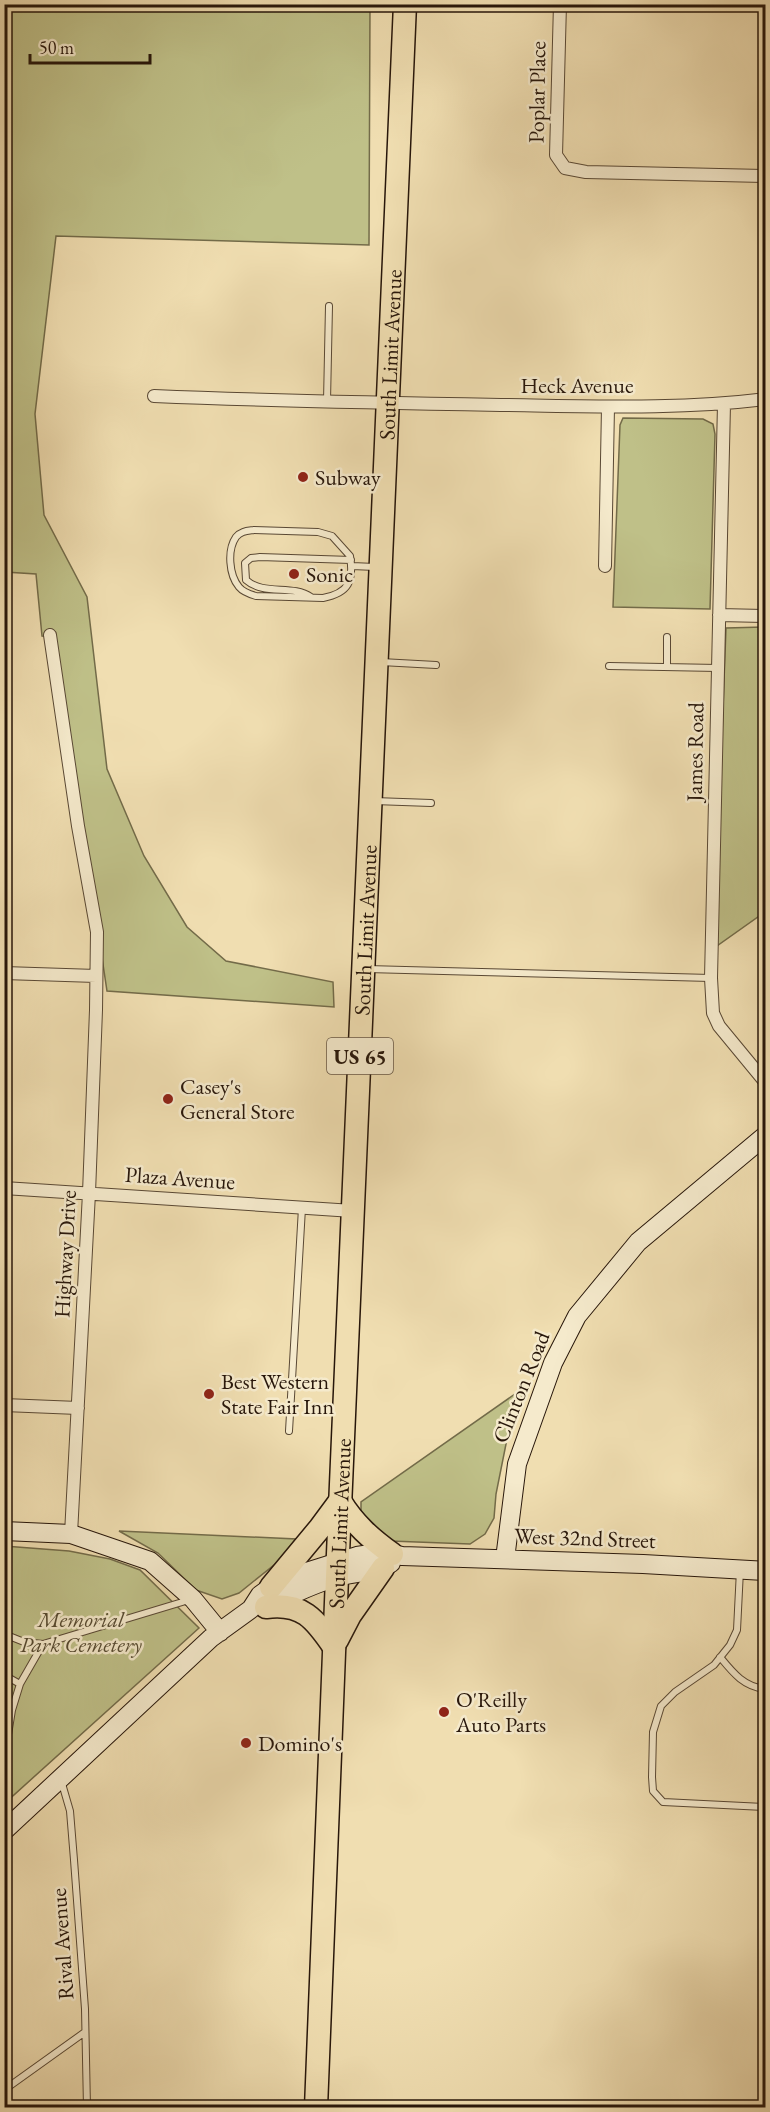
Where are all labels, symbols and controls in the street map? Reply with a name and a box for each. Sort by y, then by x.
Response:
scale bar [30,27,150,65]
text: 50 m [39,36,74,59]
street label: Poplar Place [522,40,552,143]
street label: South Limit Avenue [372,268,408,440]
street label: Heck Avenue [521,371,634,400]
place label: Subway [315,463,381,492]
marker: Subway [296,470,310,484]
place label: Sonic [306,560,353,589]
marker: Sonic [287,567,301,581]
street label: James Road [680,701,710,804]
street label: South Limit Avenue [347,844,383,1016]
road number: US 65 [327,1038,393,1074]
place label: Casey's General Store [180,1072,295,1126]
marker: Casey's General Store [161,1092,175,1106]
street label: Plaza Avenue [124,1160,236,1196]
street label: Highway Drive [47,1189,83,1319]
street label: Clinton Road [485,1326,557,1447]
place label: Best Western State Fair Inn [221,1367,334,1421]
marker: Best Western State Fair Inn [202,1387,216,1401]
street label: South Limit Avenue [321,1437,358,1609]
street label: West 32nd Street [514,1521,656,1555]
park label: Memorial Park Cemetery [20,1605,142,1659]
place label: O'Reilly Auto Parts [455,1685,546,1739]
marker: O'Reilly Auto Parts [437,1705,451,1719]
place label: Domino's [258,1729,342,1758]
marker: Domino's [239,1736,253,1750]
street label: Rival Avenue [44,1887,80,2001]

